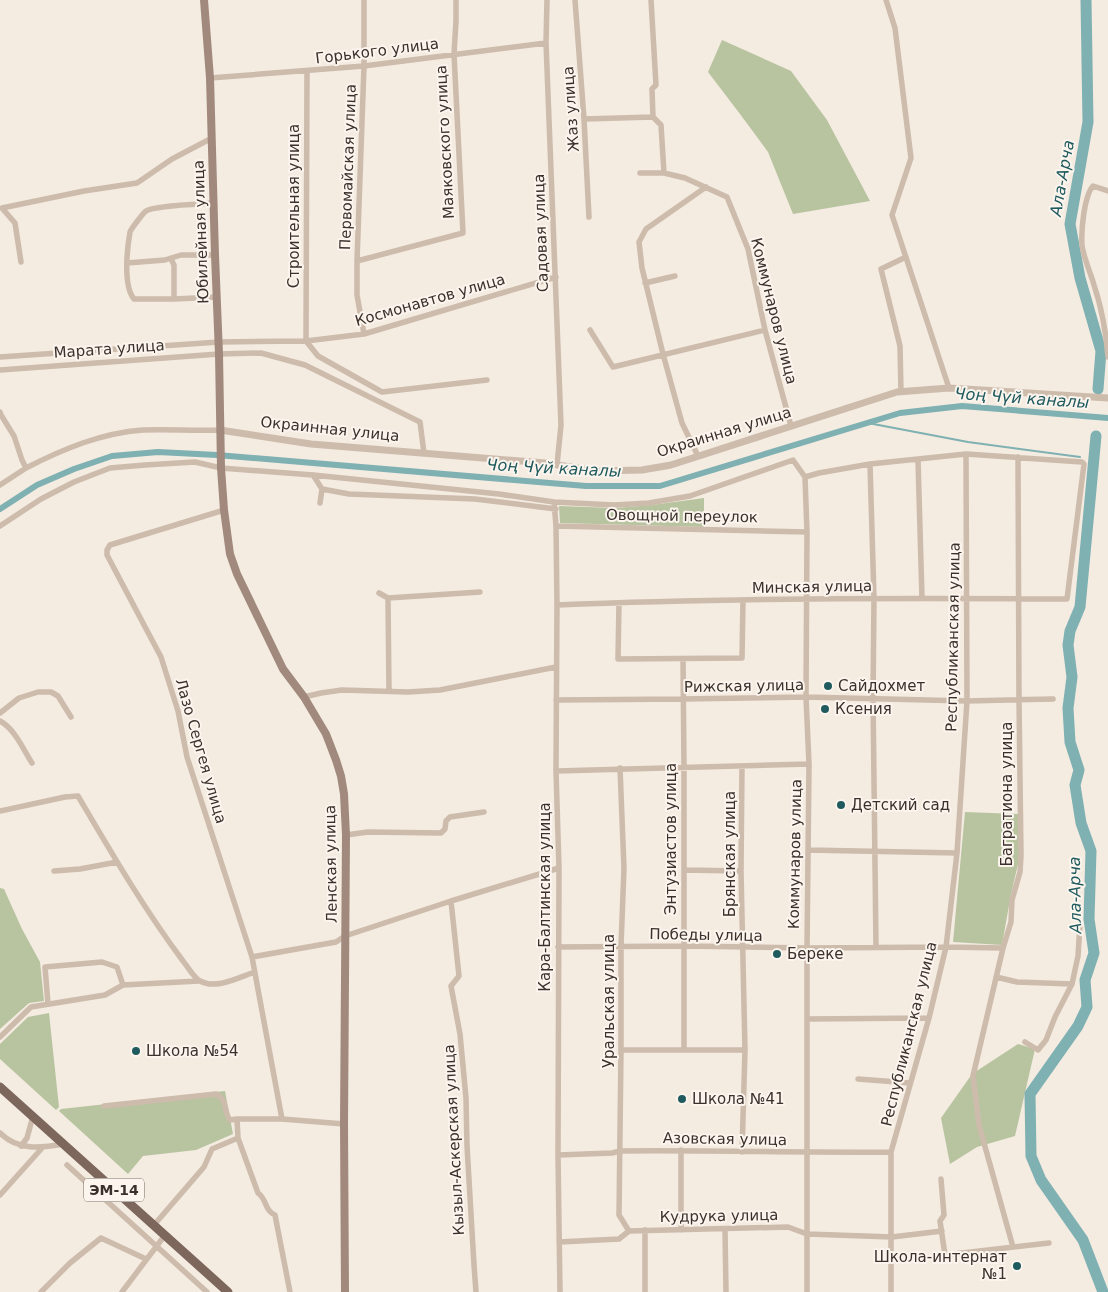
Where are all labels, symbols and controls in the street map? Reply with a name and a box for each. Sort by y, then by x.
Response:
street label: Горького улица [314,34,440,68]
street label: Маяковского улица [432,65,458,219]
street label: Жаз улица [559,66,583,152]
street label: Первомайская улица [336,84,360,250]
street label: Строительная улица [285,124,303,288]
water label: Ала-Арча [1046,138,1078,219]
street label: Юбилейная улица [189,160,213,304]
street label: Садовая улица [530,173,552,293]
street label: Коммунаров улица [747,236,801,386]
street label: Космонавтов улица [353,270,507,330]
street label: Марата улица [53,336,165,362]
water label: Чоң Чүй каналы [954,384,1090,412]
street label: Окраинная улица [655,403,793,461]
street label: Окраинная улица [260,413,400,445]
water label: Чоң Чүй каналы [486,455,622,481]
street label: Овощной переулок [606,506,758,526]
street label: Республиканская улица [942,542,964,732]
street label: Минская улица [752,577,872,597]
street label: Лазо Сергея улица [172,676,230,826]
street label: Рижская улица [684,676,804,696]
place label: Сайдохмет [838,677,925,695]
marker: Сайдохмет [822,680,834,692]
place label: Ксения [835,700,892,718]
marker: Ксения [819,703,831,715]
street label: Багратиона улица [998,721,1016,867]
street label: Энтузиастов улица [662,763,680,915]
street label: Коммунаров улица [785,779,805,929]
street label: Брянская улица [721,791,739,917]
place label: Детский сад [851,796,950,814]
marker: Детский сад [835,799,847,811]
street label: Кара-Балтинская улица [536,802,554,992]
street label: Ленская улица [321,805,341,923]
water label: Ала-Арча [1065,856,1085,935]
street label: Победы улица [649,925,763,945]
street label: Уральская улица [600,934,618,1068]
street label: Республиканская улица [877,940,941,1128]
place label: Береке [787,945,844,963]
marker: Береке [771,948,783,960]
place label: Школа №54 [146,1042,239,1060]
street label: Кызыл-Аскерская улица [440,1044,468,1236]
marker: Школа №54 [130,1045,142,1057]
place label: Школа №41 [692,1090,785,1108]
marker: Школа №41 [676,1093,688,1105]
street label: Азовская улица [663,1129,787,1149]
road number: ЭМ-14 [84,1178,144,1202]
street label: Кудрука улица [659,1206,779,1226]
place label: Школа-интернат №1 [874,1248,1007,1283]
marker: Школа-интернат №1 [1011,1260,1023,1272]

